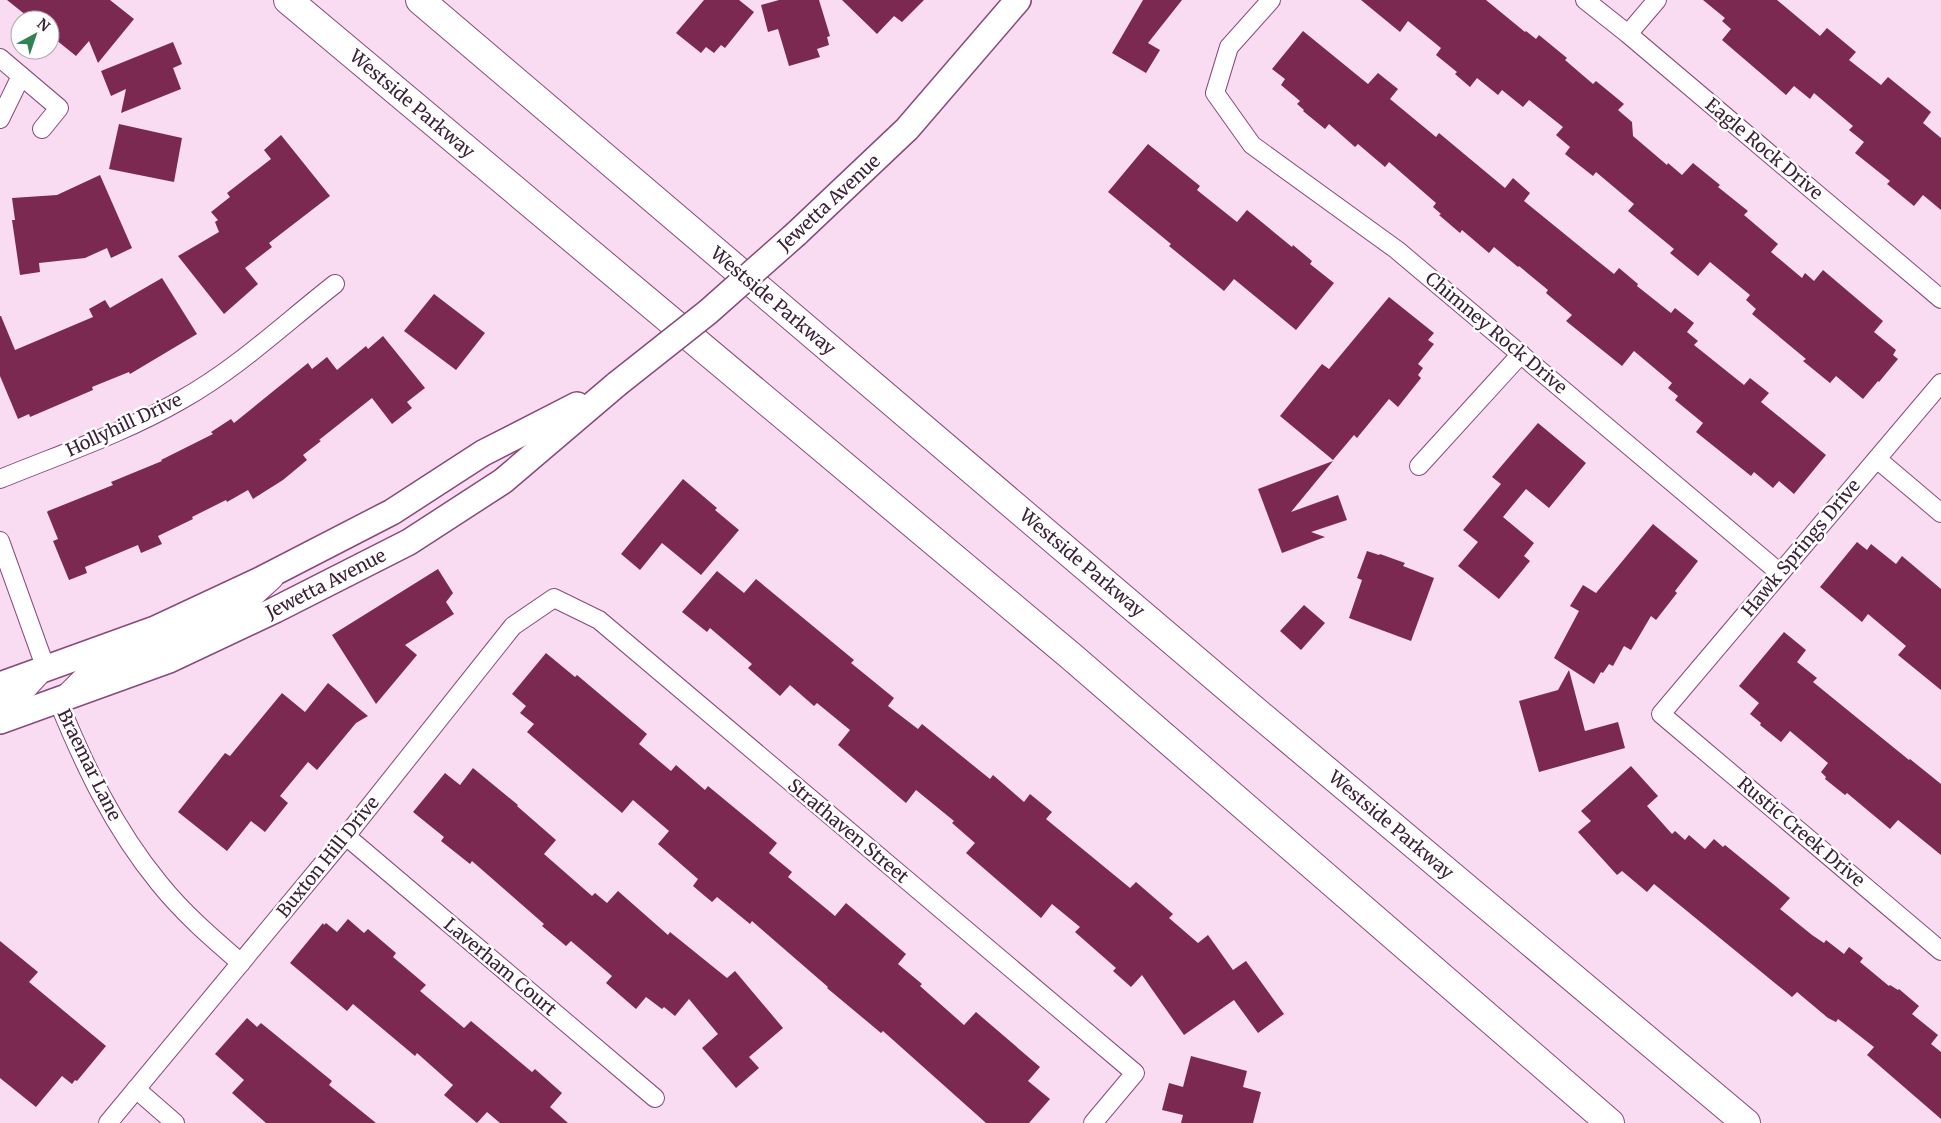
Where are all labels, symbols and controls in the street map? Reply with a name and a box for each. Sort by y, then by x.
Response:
north arrow [10,10,60,60]
text: N [33,15,53,35]
street label: Westside Parkway [344,44,480,163]
street label: Eagle Rock Drive [1701,93,1828,204]
street label: Jewetta Avenue [772,149,885,257]
street label: Westside Parkway [705,241,841,360]
street label: Chimney Rock Drive [1421,267,1572,399]
street label: Hollyhill Drive [62,388,185,461]
street label: Hawk Springs Drive [1736,474,1865,621]
street label: Westside Parkway [1014,503,1150,622]
street label: Jewetta Avenue [261,543,390,624]
street label: Braemar Lane [52,705,126,824]
street label: Westside Parkway [1323,765,1459,884]
street label: Rustic Creek Drive [1733,772,1870,892]
street label: Strathaven Street [783,773,913,888]
street label: Buxton Hill Drive [272,791,384,922]
street label: Laverham Court [439,913,561,1020]

